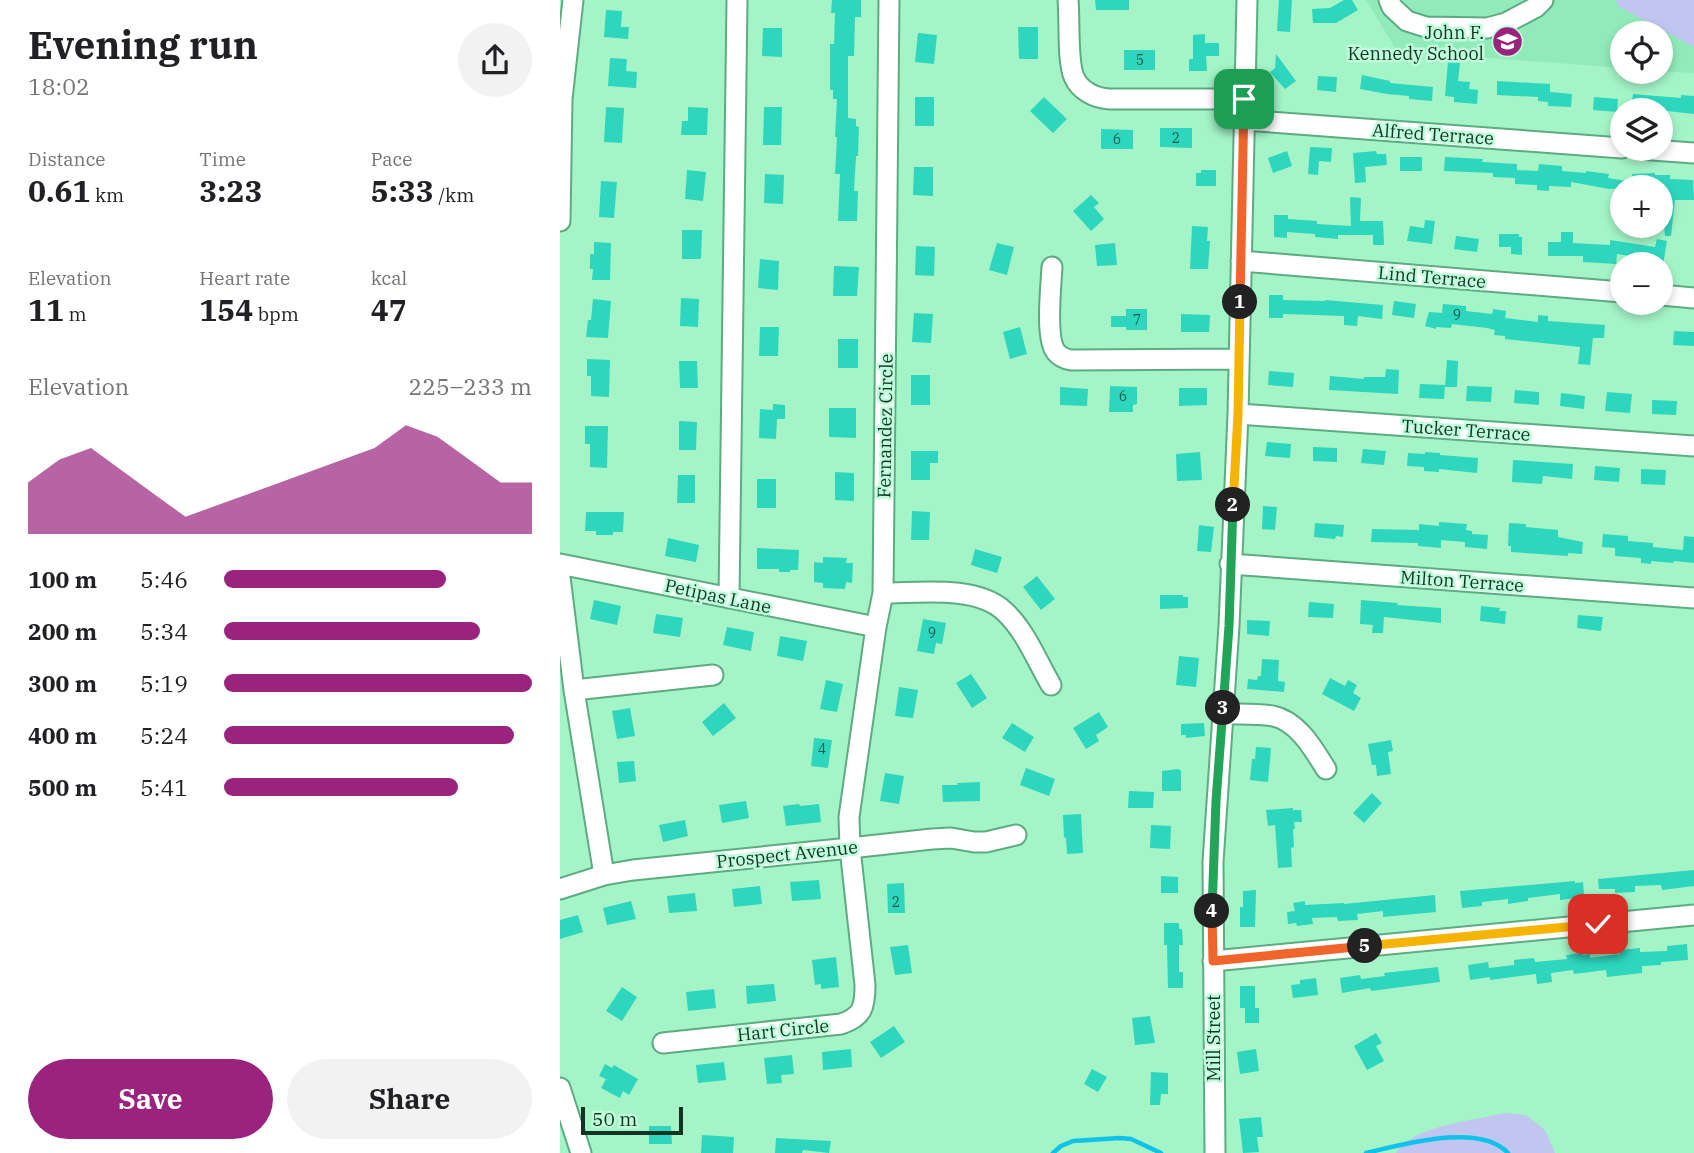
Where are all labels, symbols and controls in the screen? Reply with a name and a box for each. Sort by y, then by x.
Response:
text: Evening run [28,20,258,69]
place label: John F. Kennedy School [1348,21,1484,65]
map controls [1610,21,1673,315]
button: locate [1610,21,1673,84]
button: share [458,23,532,97]
school or university icon: John F. Kennedy School [1490,25,1524,59]
house number: 5 [1136,51,1144,69]
pin [1214,69,1274,129]
text: 18:02 [28,71,90,101]
icon: arrive [1225,80,1263,118]
button: layers [1610,98,1673,161]
street label: Alfred Terrace [1371,118,1495,150]
house number: 2 [1172,129,1180,147]
house number: 6 [1113,130,1121,148]
text: Distance [28,147,106,171]
text: Time [199,147,246,171]
text: Pace [371,147,412,171]
text: 0.61 [28,171,90,210]
text: 3:23 [199,171,262,210]
text: 5:33 [371,171,434,210]
button: + [1610,175,1673,238]
text: km [90,183,124,207]
text: /km [434,183,474,207]
button: − [1610,252,1673,315]
street label: Lind Terrace [1377,261,1487,293]
text: Elevation [28,266,112,290]
text: Heart rate [199,266,290,290]
text: kcal [371,266,407,290]
pin: 1 [1222,284,1258,320]
text: 1 [1234,289,1245,313]
text: 11 [28,290,64,329]
text: 154 [199,290,253,329]
text: 47 [371,290,407,329]
text: m [64,302,87,326]
text: bpm [253,302,299,326]
house number: 9 [1453,306,1461,324]
house number: 7 [1133,311,1141,329]
street label: Fernandez Circle [872,354,898,498]
text: Elevation [28,371,129,401]
text: 225–233 m [408,371,532,401]
house number: 6 [1119,387,1127,405]
street label: Tucker Terrace [1401,414,1531,446]
pin: 2 [1216,488,1250,522]
text: 2 [1227,492,1238,516]
text: 100 m [28,564,97,594]
text: 5:46 [140,564,188,594]
street label: Milton Terrace [1399,565,1525,597]
street label: Petipas Lane [663,573,773,619]
text: 200 m [28,616,97,646]
text: 5:34 [140,616,188,646]
house number: 9 [928,624,936,642]
text: 300 m [28,668,97,698]
text: 5:19 [140,668,188,698]
pin: 3 [1206,690,1240,726]
text: 3 [1217,695,1228,719]
text: 400 m [28,720,97,750]
text: 5:24 [140,720,188,750]
house number: 4 [818,740,826,758]
text: 500 m [28,772,97,802]
text: 5:41 [140,772,188,802]
street label: Prospect Avenue [715,835,859,873]
house number: 2 [892,893,900,911]
pin: 4 [1194,894,1230,928]
pin [1568,894,1628,954]
text: 4 [1206,898,1217,922]
icon: check [1579,905,1617,943]
pin: 5 [1348,928,1382,964]
text: 5 [1359,933,1370,957]
street label: Mill Street [1202,995,1225,1081]
street label: Hart Circle [736,1014,830,1046]
button: Save [28,1059,273,1139]
button: Share [287,1059,532,1139]
scale bar [581,1104,682,1136]
text: 50 m [592,1107,637,1131]

